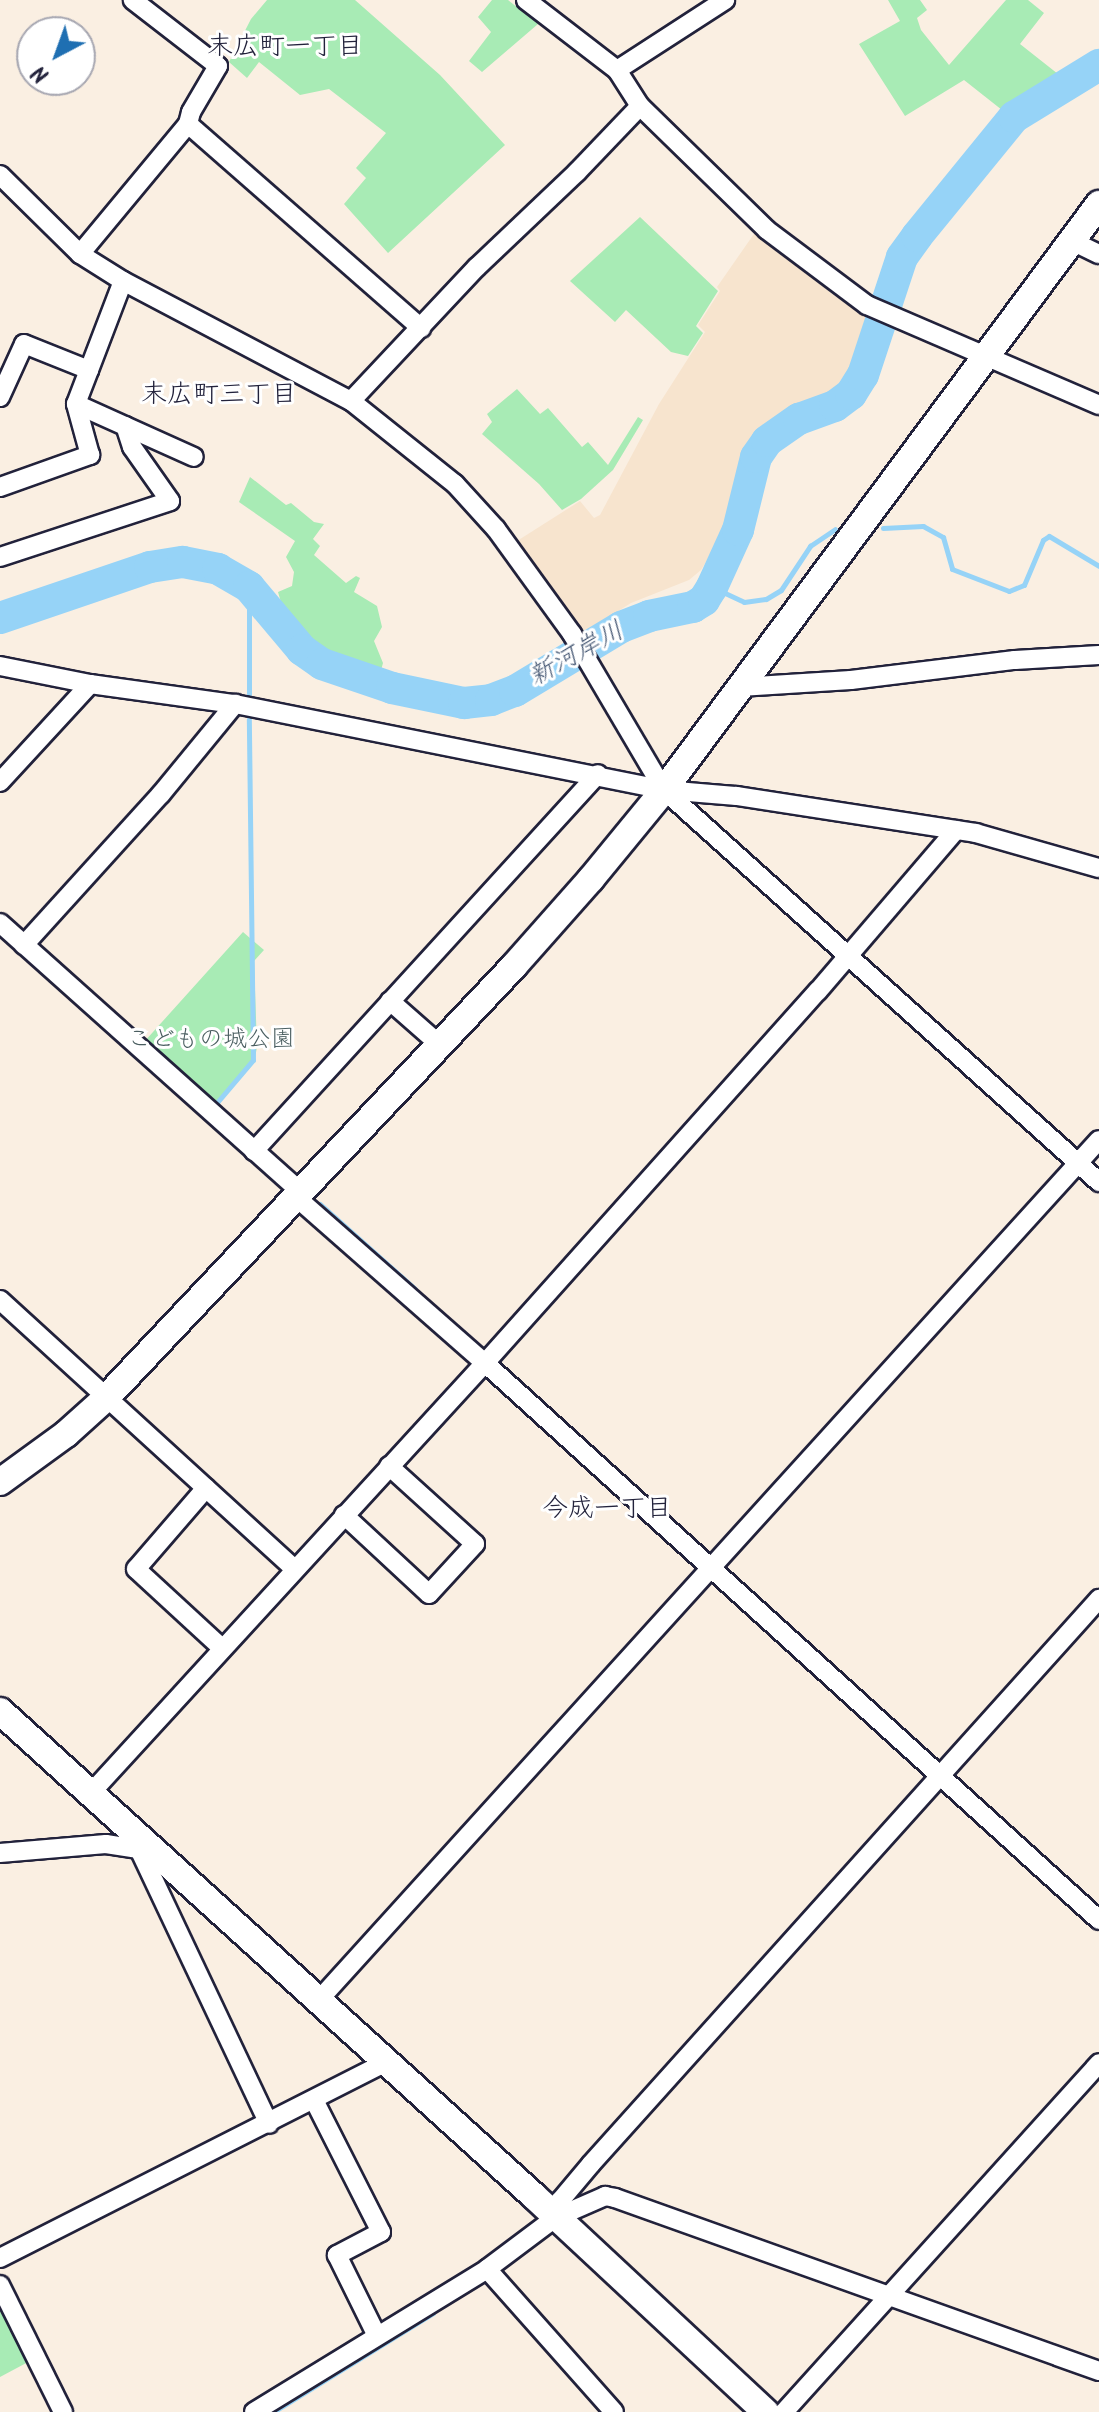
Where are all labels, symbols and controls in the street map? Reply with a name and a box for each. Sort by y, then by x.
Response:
north arrow [16,16,96,96]
district label: 末広町一丁目 [207,32,363,64]
text: N [25,55,58,91]
district label: 末広町三丁目 [141,380,297,412]
water label: 新河岸川 [524,616,630,694]
park label: こどもの城公園 [127,1026,295,1054]
district label: 今成一丁目 [542,1494,672,1526]

